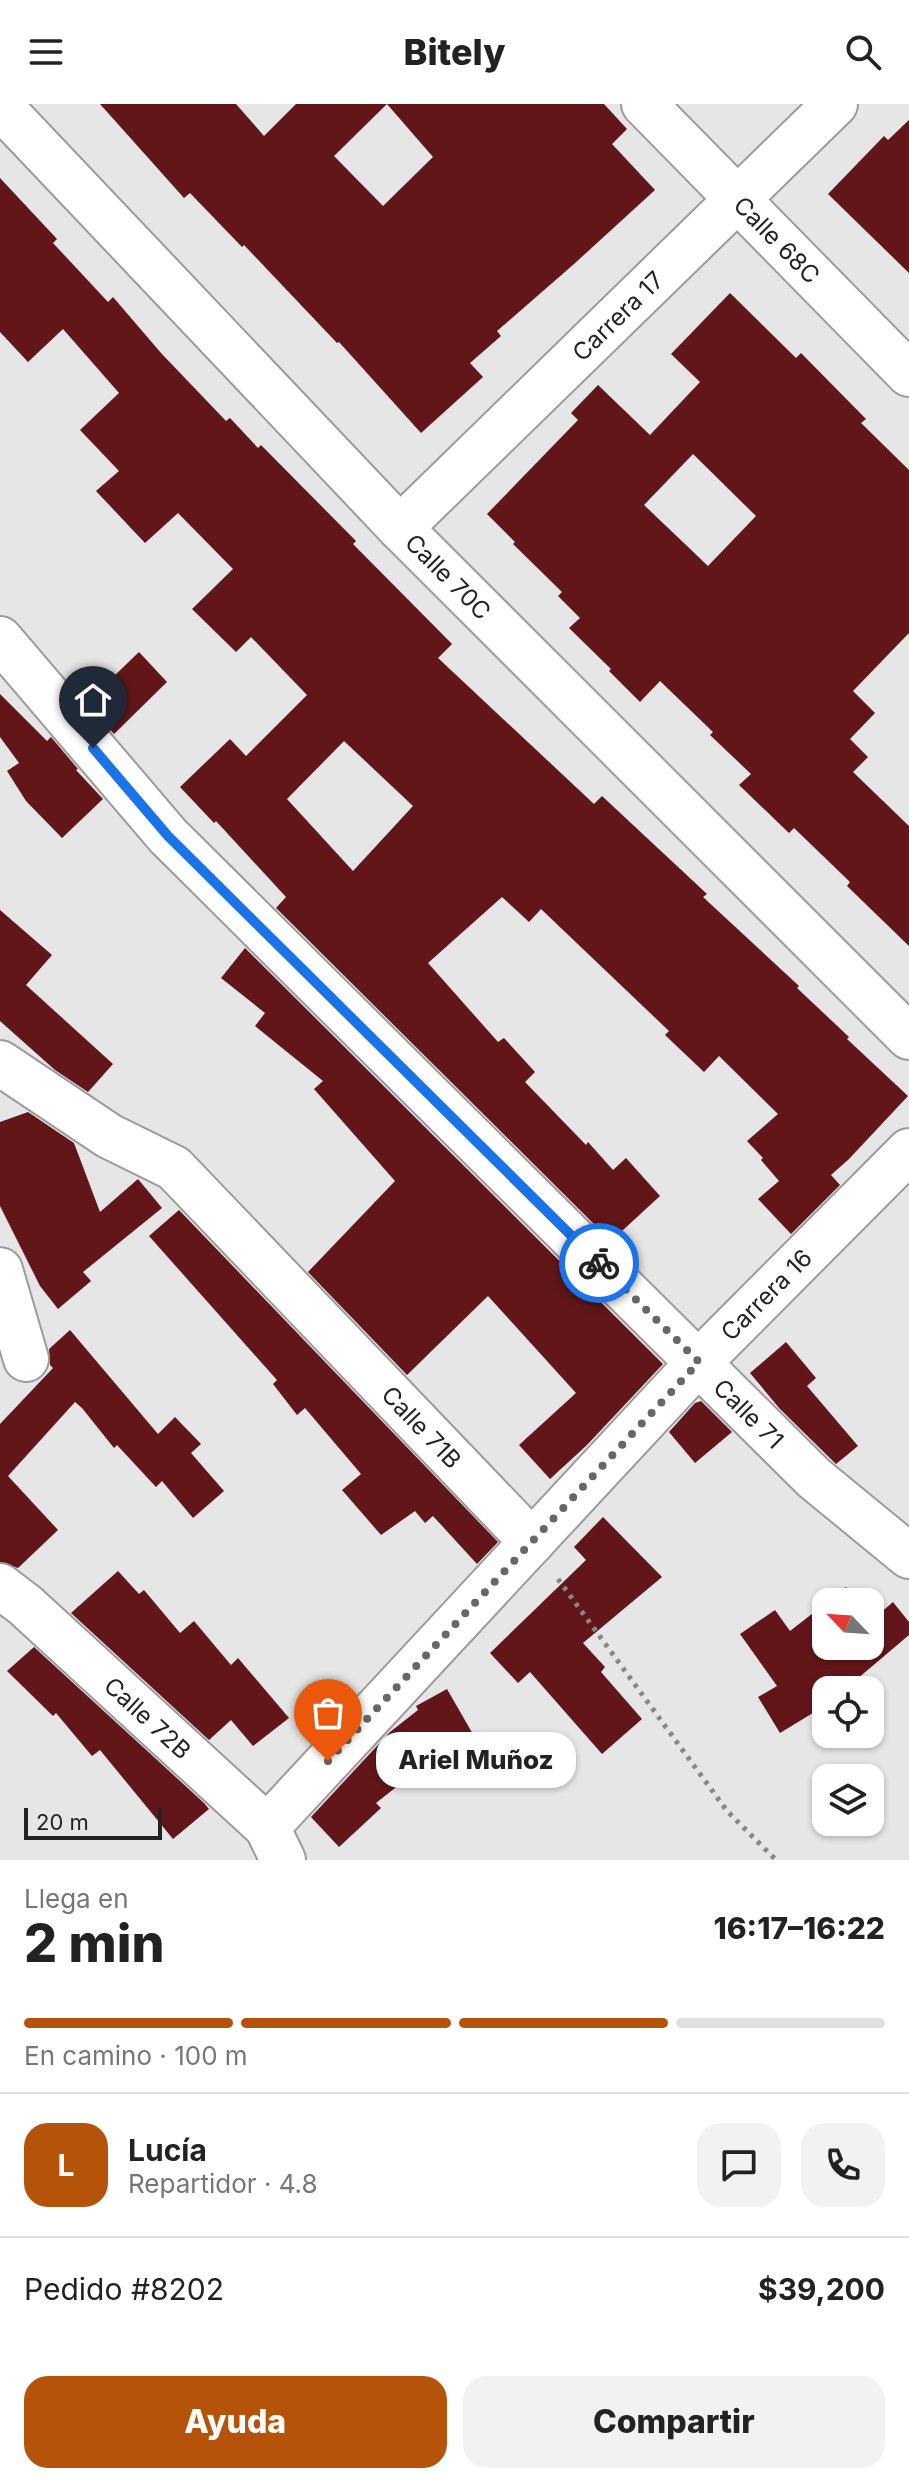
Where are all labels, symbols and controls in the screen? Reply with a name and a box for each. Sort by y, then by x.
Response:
icon: menu [24,30,68,74]
text: Bitely [403,30,506,74]
icon: search [841,30,885,74]
street label: Calle 68C [728,190,826,289]
street label: Carrera 17 [566,265,669,367]
street label: Calle 70C [400,528,497,625]
pin [59,666,127,748]
icon: home [71,678,115,722]
courier [559,1223,639,1303]
icon: bike [577,1241,621,1285]
street label: Carrera 16 [715,1243,818,1346]
street label: Calle 71 [708,1373,790,1454]
street label: Calle 71B [376,1380,468,1474]
north arrow [812,1588,884,1660]
map controls [812,1588,884,1836]
street label: Calle 72B [98,1671,197,1765]
button: locate [812,1676,884,1748]
pin [294,1679,362,1761]
icon: bag [306,1691,350,1735]
callout: Ariel Muñoz [376,1733,576,1789]
text: Ariel Muñoz [398,1744,554,1775]
button: layers [812,1764,884,1836]
scale bar [24,1804,162,1840]
text: 20 m [36,1809,89,1835]
text: Llega en [24,1883,129,1914]
text: 16:17–16:22 [714,1910,885,1946]
text: 2 min [24,1912,165,1975]
text: En camino · 100 m [24,2040,248,2071]
button: chat [697,2123,781,2207]
button: phone [801,2123,885,2207]
text: Lucía [128,2132,207,2168]
text: L [58,2147,74,2183]
text: Repartidor · 4.8 [128,2168,318,2199]
text: Pedido #8202 [24,2271,224,2307]
text: $39,200 [758,2271,885,2307]
button: Ayuda [24,2376,447,2468]
button: Compartir [463,2376,885,2468]

